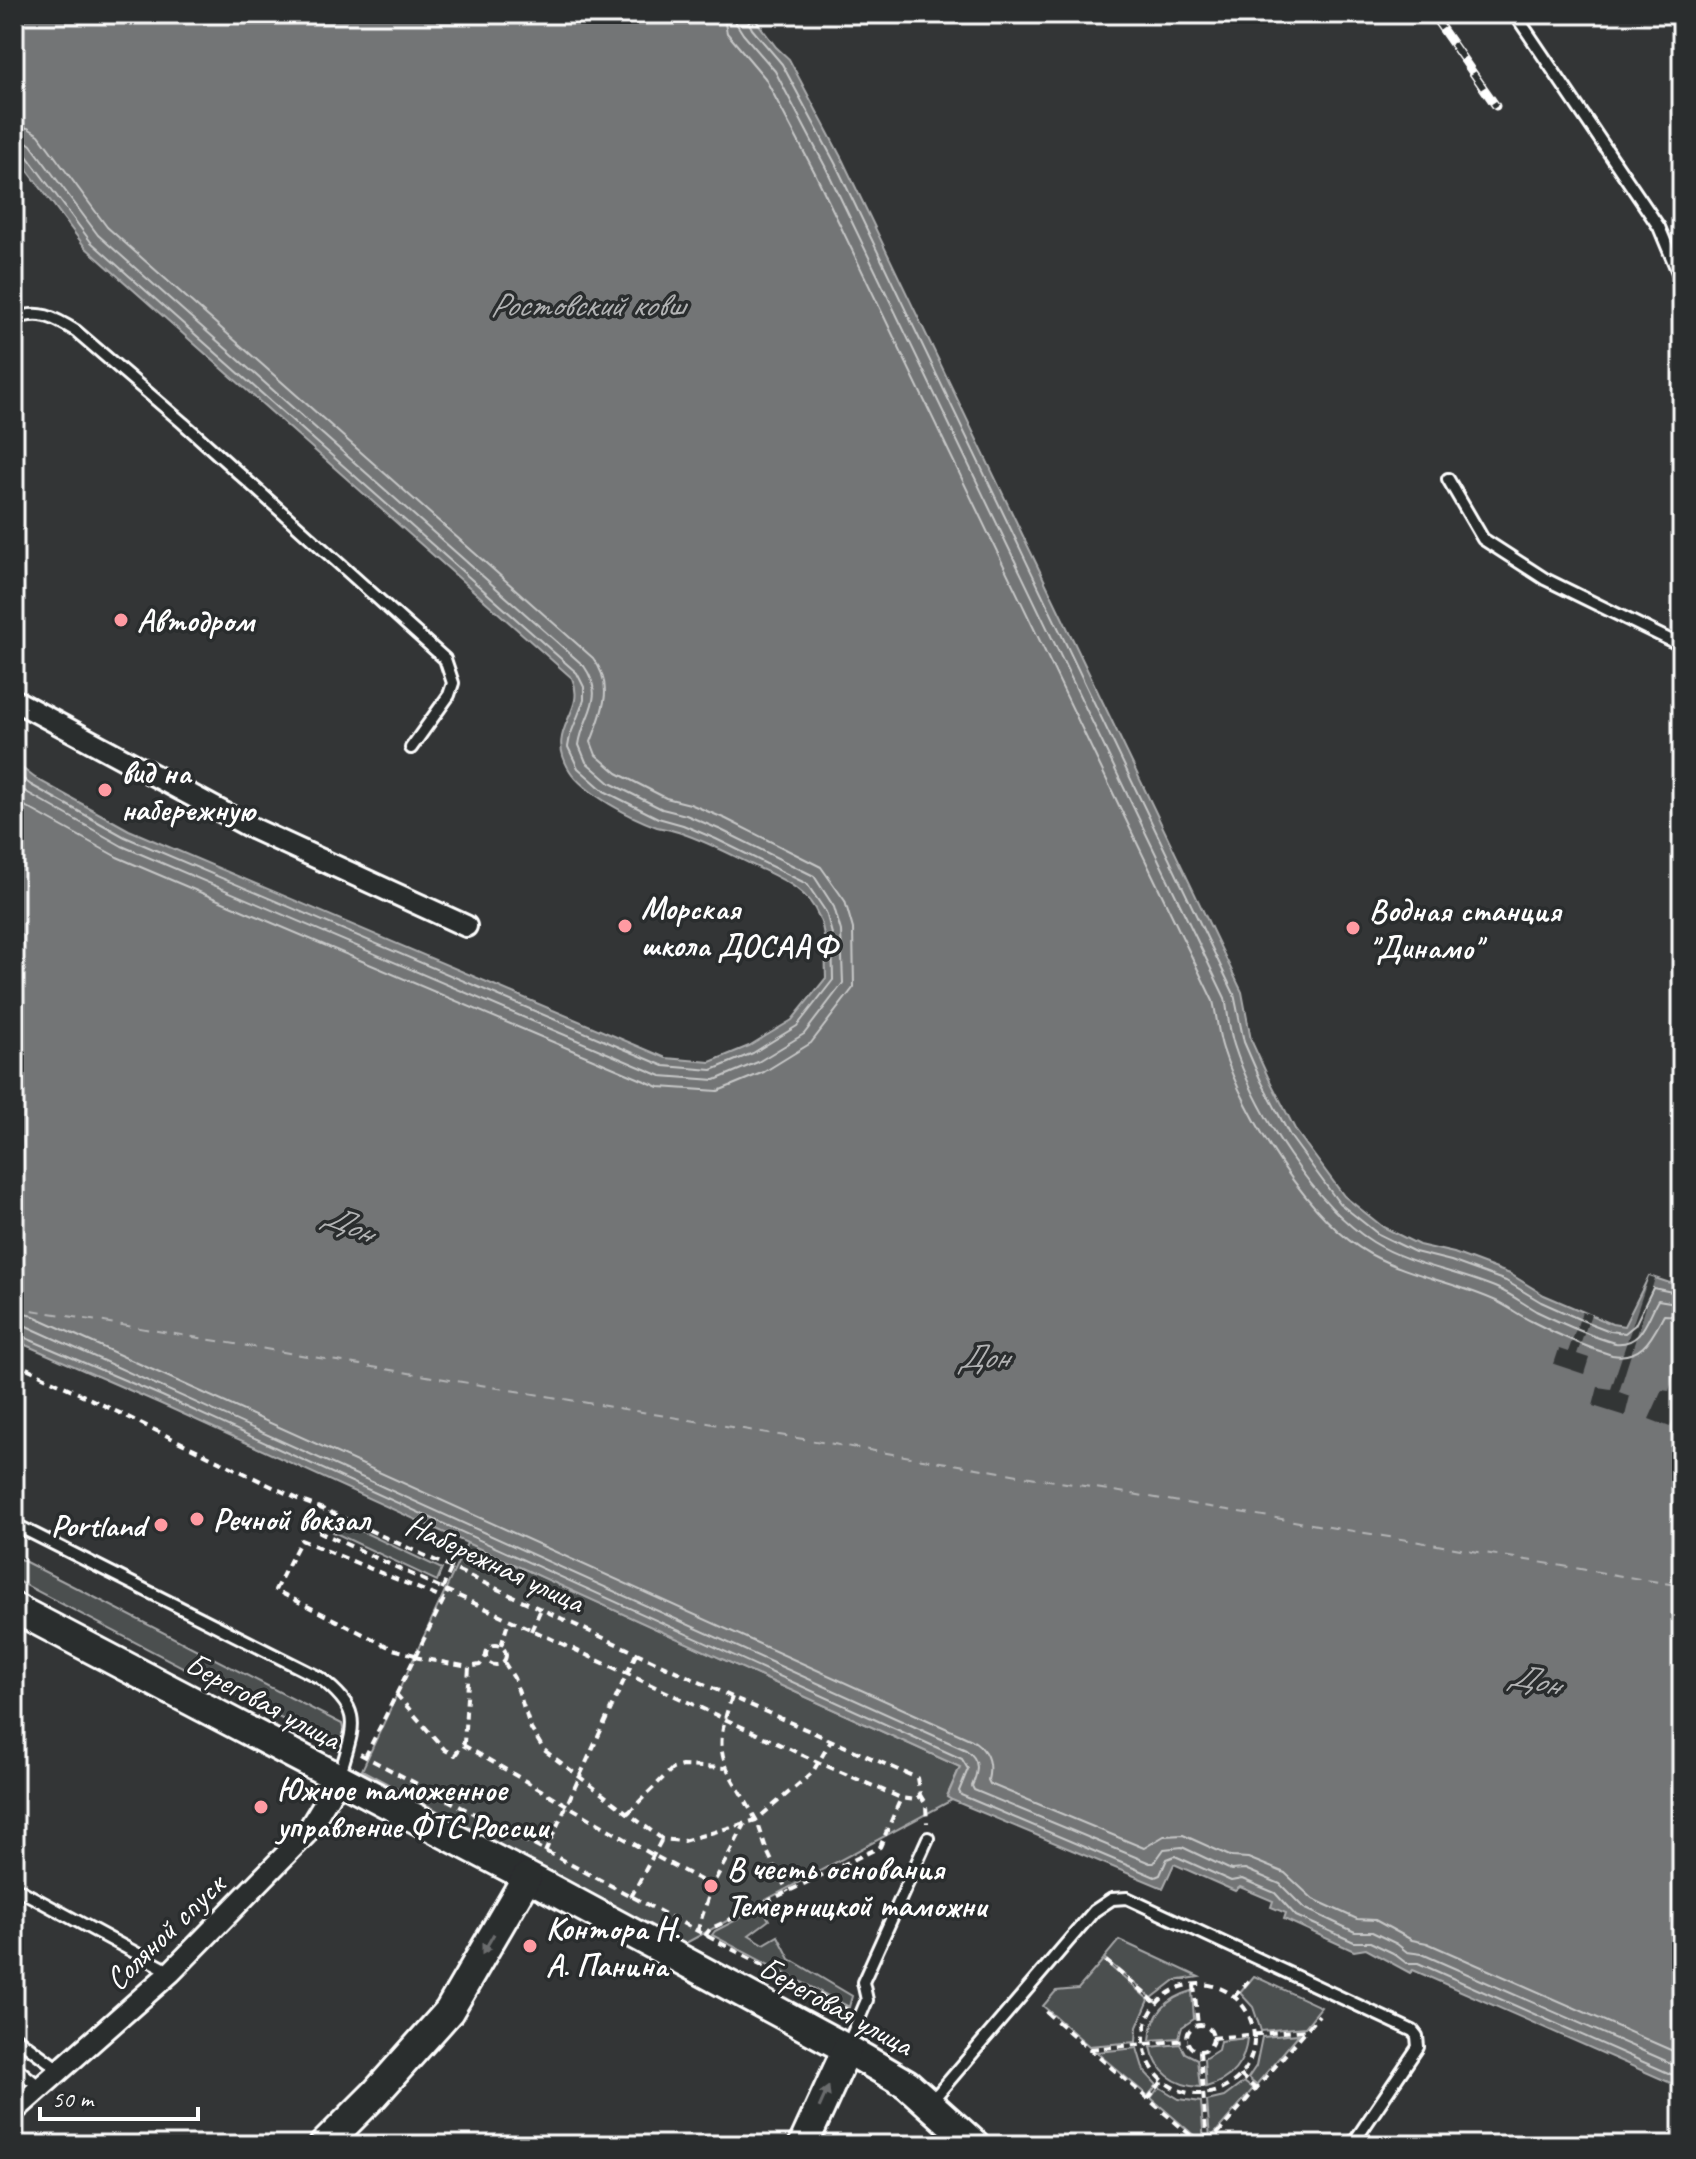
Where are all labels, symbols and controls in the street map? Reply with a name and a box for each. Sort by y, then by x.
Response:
water label: Ростовский ковш [490,283,689,326]
place label: Автодром [137,600,257,641]
marker: Автодром [112,611,130,629]
place label: вид на набережную [121,752,257,830]
marker: вид на набережную [96,781,114,799]
place label: Морская школа ДОСААФ [641,888,840,966]
place label: Водная станция "Динамо" [1369,890,1563,968]
marker: Морская школа ДОСААФ [616,917,634,935]
marker: Водная станция "Динамо" [1344,919,1362,937]
water label: Дон [316,1193,385,1255]
water label: Дон [957,1335,1013,1378]
place label: Речной вокзал [213,1499,372,1540]
street label: Набережная улица [399,1504,593,1623]
place label: Portland [51,1505,150,1546]
marker: Речной вокзал [188,1510,206,1528]
marker: Portland [152,1516,170,1534]
street label: Береговая улица [178,1643,350,1760]
water label: Дон [1505,1652,1569,1707]
place label: Южное таможенное управление ФТС России [274,1769,550,1847]
marker: Южное таможенное управление ФТС России [252,1798,270,1816]
place label: В честь основания Темерницкой таможни [727,1848,989,1926]
street label: Соляной спуск [96,1863,236,1999]
marker: В честь основания Темерницкой таможни [702,1877,720,1895]
place label: Контора Н. А. Панина [546,1908,680,1986]
one-way arrow [481,1933,495,1955]
marker: Контора Н. А. Панина [521,1937,539,1955]
street label: Береговая улица [752,1947,922,2066]
scale bar [40,2071,198,2121]
text: 50 m [52,2084,95,2114]
one-way arrow [818,2085,831,2109]

